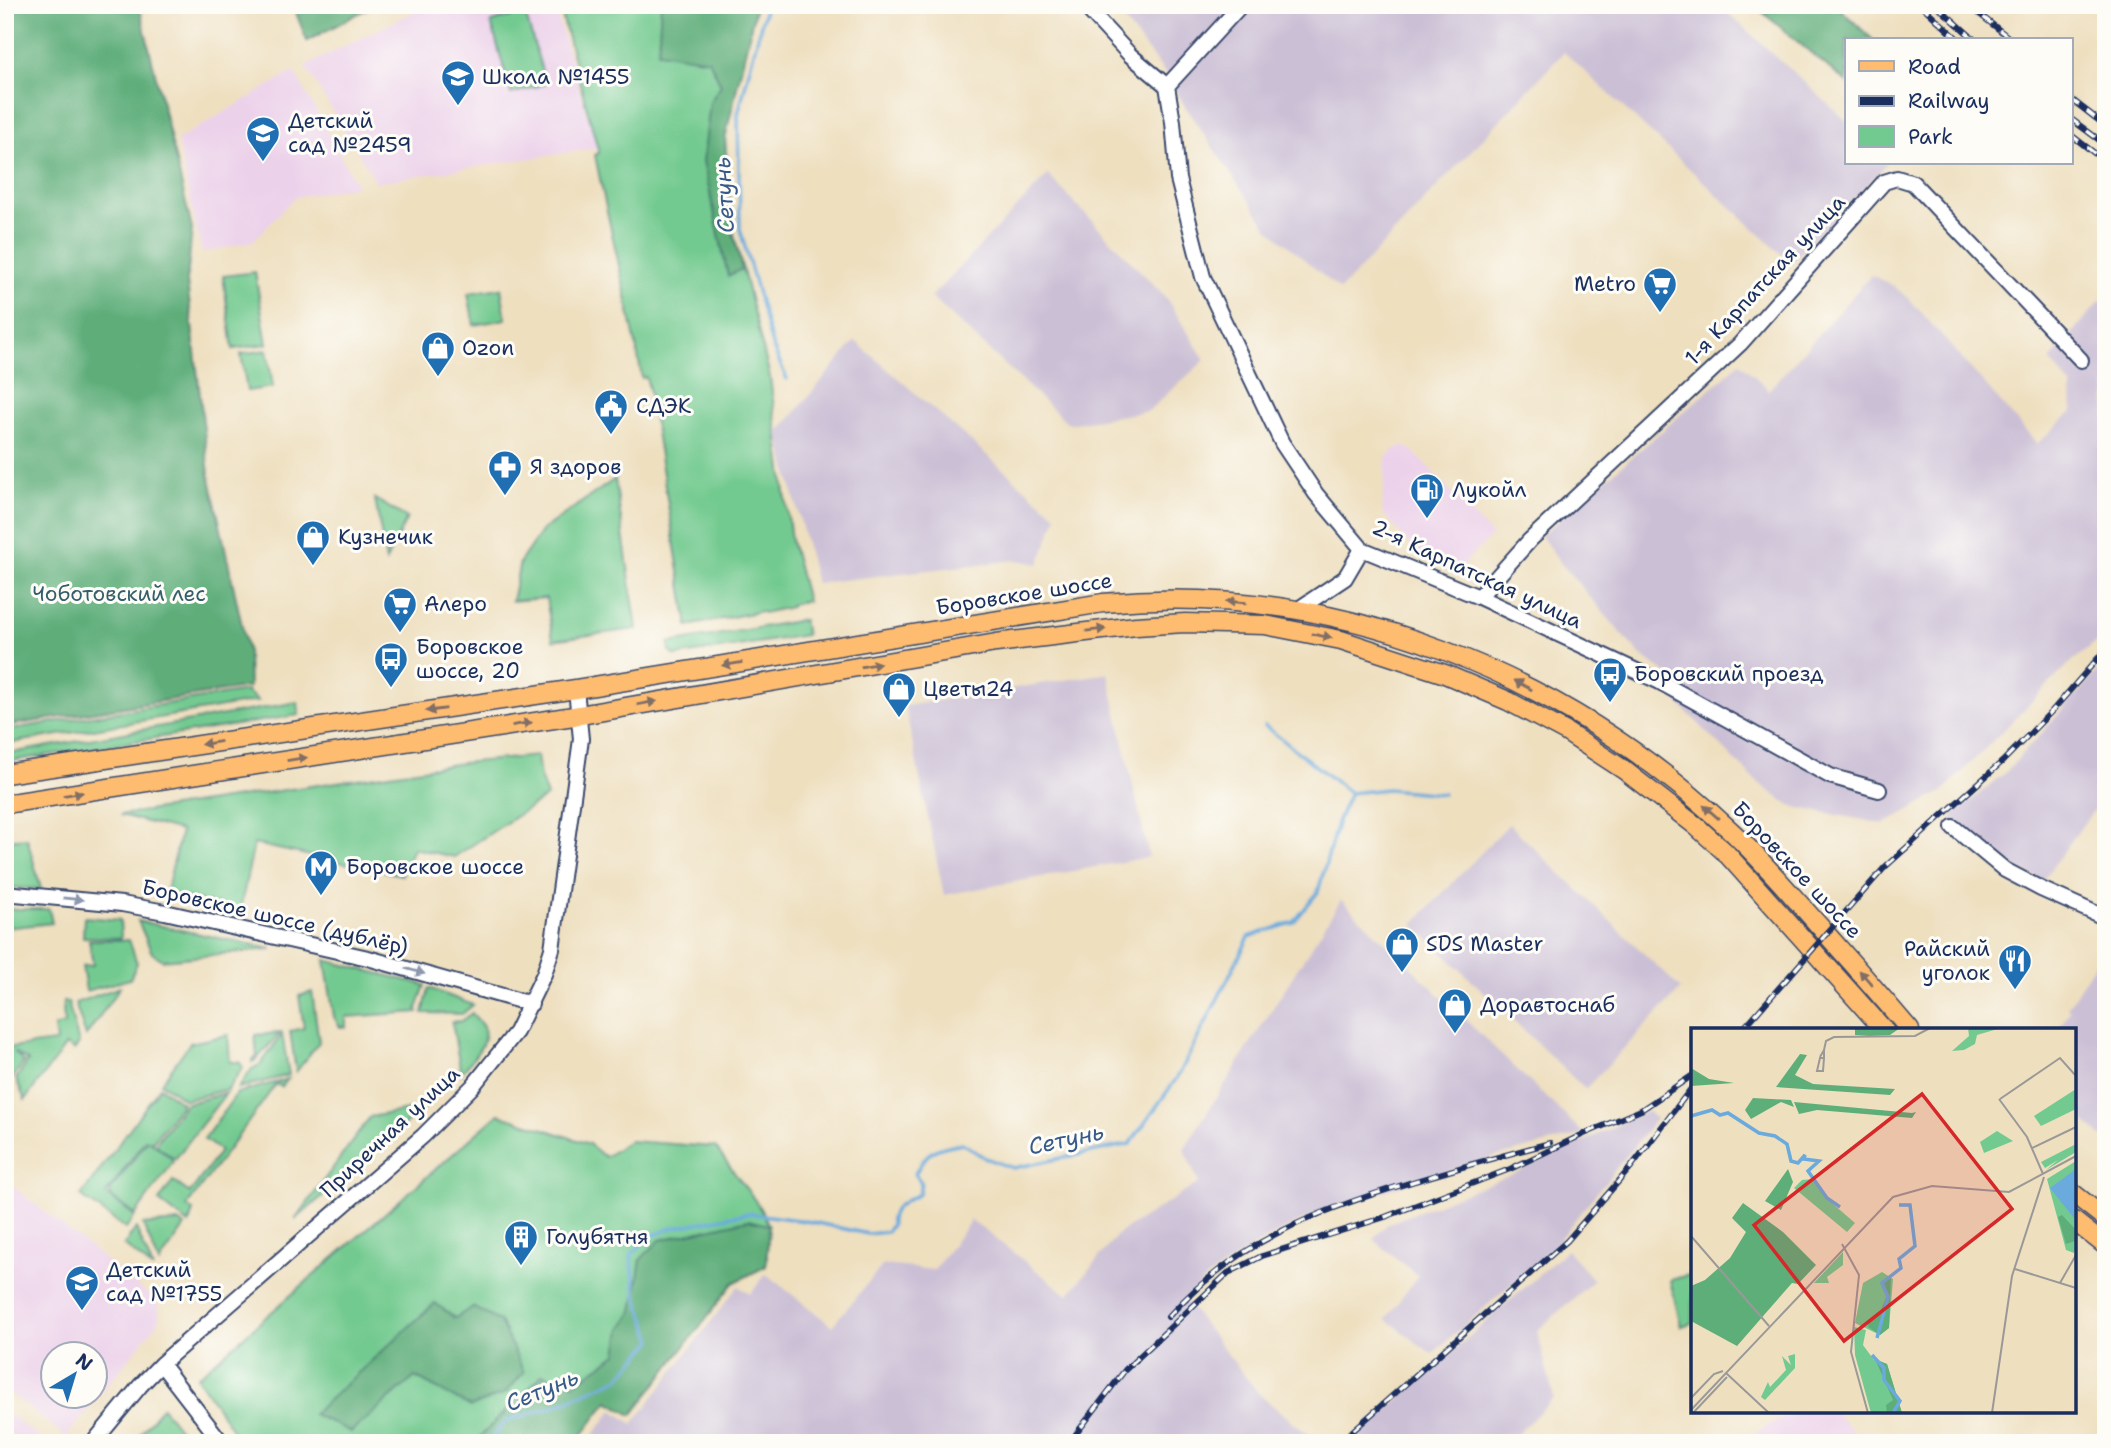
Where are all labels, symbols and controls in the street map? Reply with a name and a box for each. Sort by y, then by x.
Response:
legend [1845,38,2072,164]
text: Road [1908,53,1961,81]
school or university icon: Школа №1455 [439,58,477,107]
place label: Школа №1455 [482,63,630,91]
text: Railway [1908,87,1990,115]
place label: Детский сад №2459 [288,107,412,159]
school or university icon: Детский сад №2459 [244,114,282,163]
text: Park [1908,123,1953,151]
water label: Сетунь [707,156,741,234]
street label: 1-я Карпатская улица [1679,189,1851,371]
supermarket icon: Metro [1641,265,1679,314]
place label: Metro [1574,270,1636,298]
shop icon: Ozon [419,329,457,378]
place label: Ozon [462,334,514,362]
public building icon: СДЭК [592,387,630,436]
place label: СДЭК [636,392,692,420]
pharmacy icon: Я здоров [486,448,524,497]
place label: Я здоров [530,453,621,481]
fuel station icon: Лукойл [1408,471,1446,520]
place label: Лукойл [1452,476,1527,504]
street label: 2-я Карпатская улица [1367,513,1587,635]
shop icon: Кузнечик [294,518,332,567]
place label: Кузнечик [338,523,433,551]
street label: Боровское шоссе [934,566,1114,622]
park label: Чоботовский лес [32,580,206,608]
supermarket icon: Алеро [381,585,419,634]
place label: Алеро [424,590,487,618]
one-way arrow [1224,596,1246,607]
one-way arrow [1085,624,1107,635]
one-way arrow [1311,631,1333,642]
place label: Боровское шоссе, 20 [416,633,524,685]
bus stop icon: Боровское шоссе, 20 [372,640,410,689]
bus stop icon: Боровский проезд [1591,655,1629,704]
one-way arrow [721,659,743,670]
one-way arrow [860,659,882,670]
place label: Боровский проезд [1634,660,1824,688]
shop icon: Цветы24 [880,670,918,719]
place label: Цветы24 [923,675,1013,703]
one-way arrow [1513,679,1533,691]
one-way arrow [636,697,658,708]
one-way arrow [425,705,447,716]
one-way arrow [511,718,533,729]
one-way arrow [200,738,222,749]
one-way arrow [287,753,309,764]
one-way arrow [62,788,84,799]
street label: Боровское шоссе [1726,795,1868,945]
one-way arrow [1702,805,1719,820]
metro station icon: Боровское шоссе [302,848,340,897]
place label: Боровское шоссе [346,853,524,881]
street label: Боровское шоссе (дублёр) [139,873,411,961]
one-way arrow [62,893,84,904]
shop icon: SDS Master [1383,925,1421,974]
place label: SDS Master [1426,930,1544,958]
place label: Райский уголок [1904,935,1990,987]
restaurant icon: Райский уголок [1996,942,2034,991]
one-way arrow [404,966,426,977]
one-way arrow [1859,970,1874,987]
shop icon: Доравтоснаб [1436,986,1474,1035]
place label: Доравтоснаб [1480,991,1615,1019]
inset map [1691,1028,2076,1413]
street label: Приречная улица [314,1060,466,1204]
water label: Сетунь [1026,1116,1106,1162]
building icon: Голубятня [502,1218,540,1267]
place label: Голубятня [546,1223,649,1251]
place label: Детский сад №1755 [106,1256,222,1308]
school or university icon: Детский сад №1755 [63,1263,101,1312]
north arrow [38,1340,108,1410]
text: N [71,1348,98,1376]
water label: Сетунь [501,1362,583,1418]

